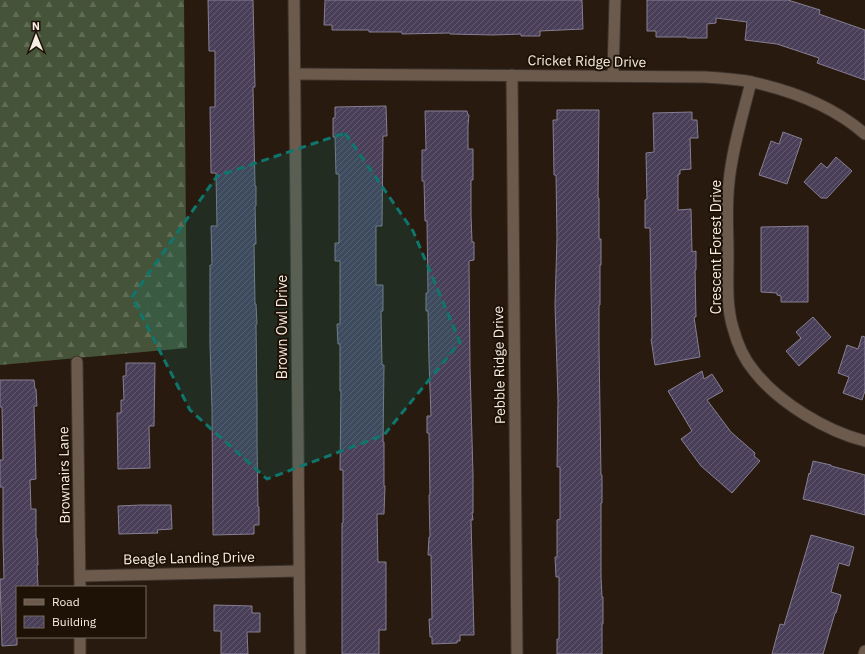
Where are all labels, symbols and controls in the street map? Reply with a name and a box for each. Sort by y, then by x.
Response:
north arrow [16,16,56,56]
text: N [32,19,40,33]
street label: Cricket Ridge Drive [527,51,647,71]
street label: Crescent Forest Drive [707,179,725,314]
street label: Brown Owl Drive [273,275,291,379]
street label: Pebble Ridge Drive [489,305,509,424]
street label: Brownairs Lane [54,426,74,524]
street label: Beagle Landing Drive [123,548,255,568]
legend [16,586,146,638]
text: Road [52,594,80,609]
text: Building [52,614,97,629]

